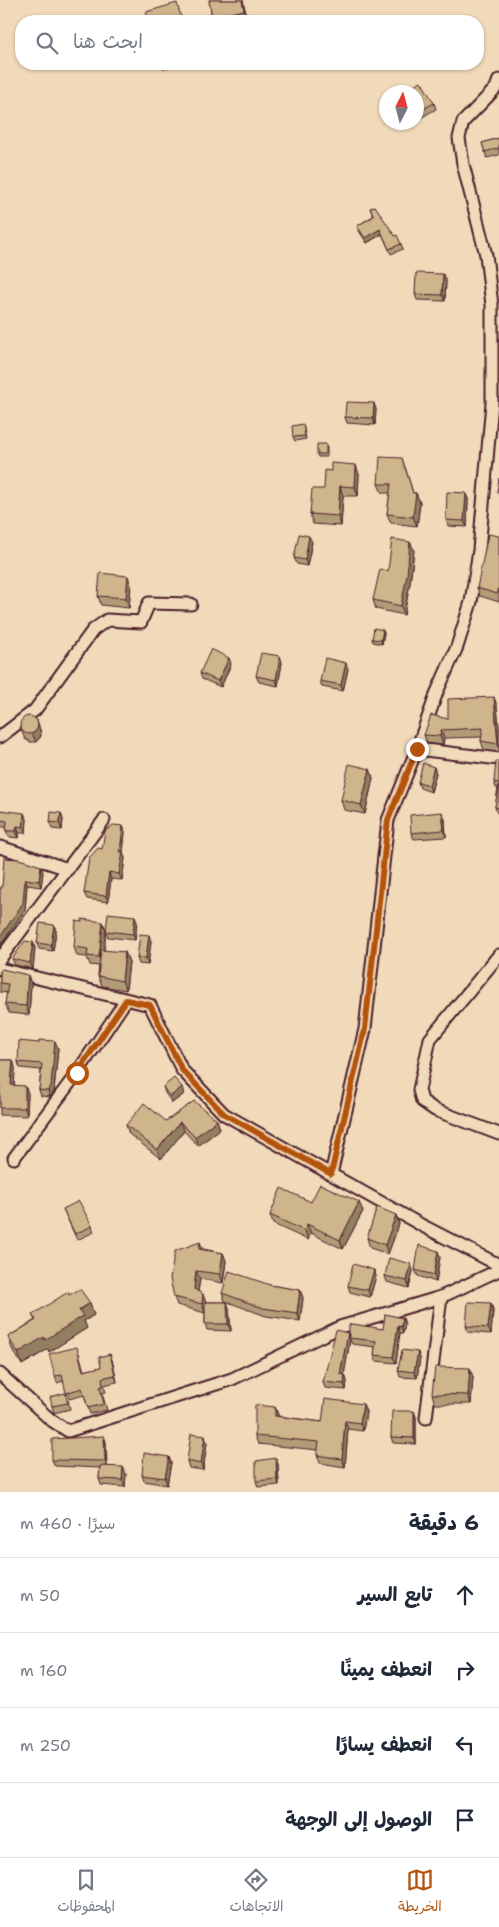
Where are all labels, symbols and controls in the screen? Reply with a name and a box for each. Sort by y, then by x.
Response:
search box [15,15,484,70]
icon: search [33,29,61,57]
text: ابحث هنا [73,29,143,54]
north arrow [379,85,424,130]
route end [406,738,429,761]
route start [66,1062,89,1085]
text: 6 دقيقة [409,1509,479,1537]
text: سيرًا · 460 m [20,1513,115,1534]
icon: ahead [451,1581,479,1609]
text: تابع السير [358,1582,432,1607]
text: 50 m [20,1585,60,1606]
icon: right [451,1656,479,1684]
text: انعطف يمينًا [341,1657,432,1682]
text: 160 m [20,1660,67,1681]
icon: left [451,1731,479,1759]
text: انعطف يسارًا [336,1732,432,1757]
text: 250 m [20,1735,71,1756]
icon: arrive [451,1806,479,1834]
text: الوصول إلى الوجهة [285,1807,432,1832]
tab: المحفوظات [57,1866,115,1919]
tab: الاتجاهات [229,1866,284,1919]
tab: الخريطة [398,1866,442,1919]

